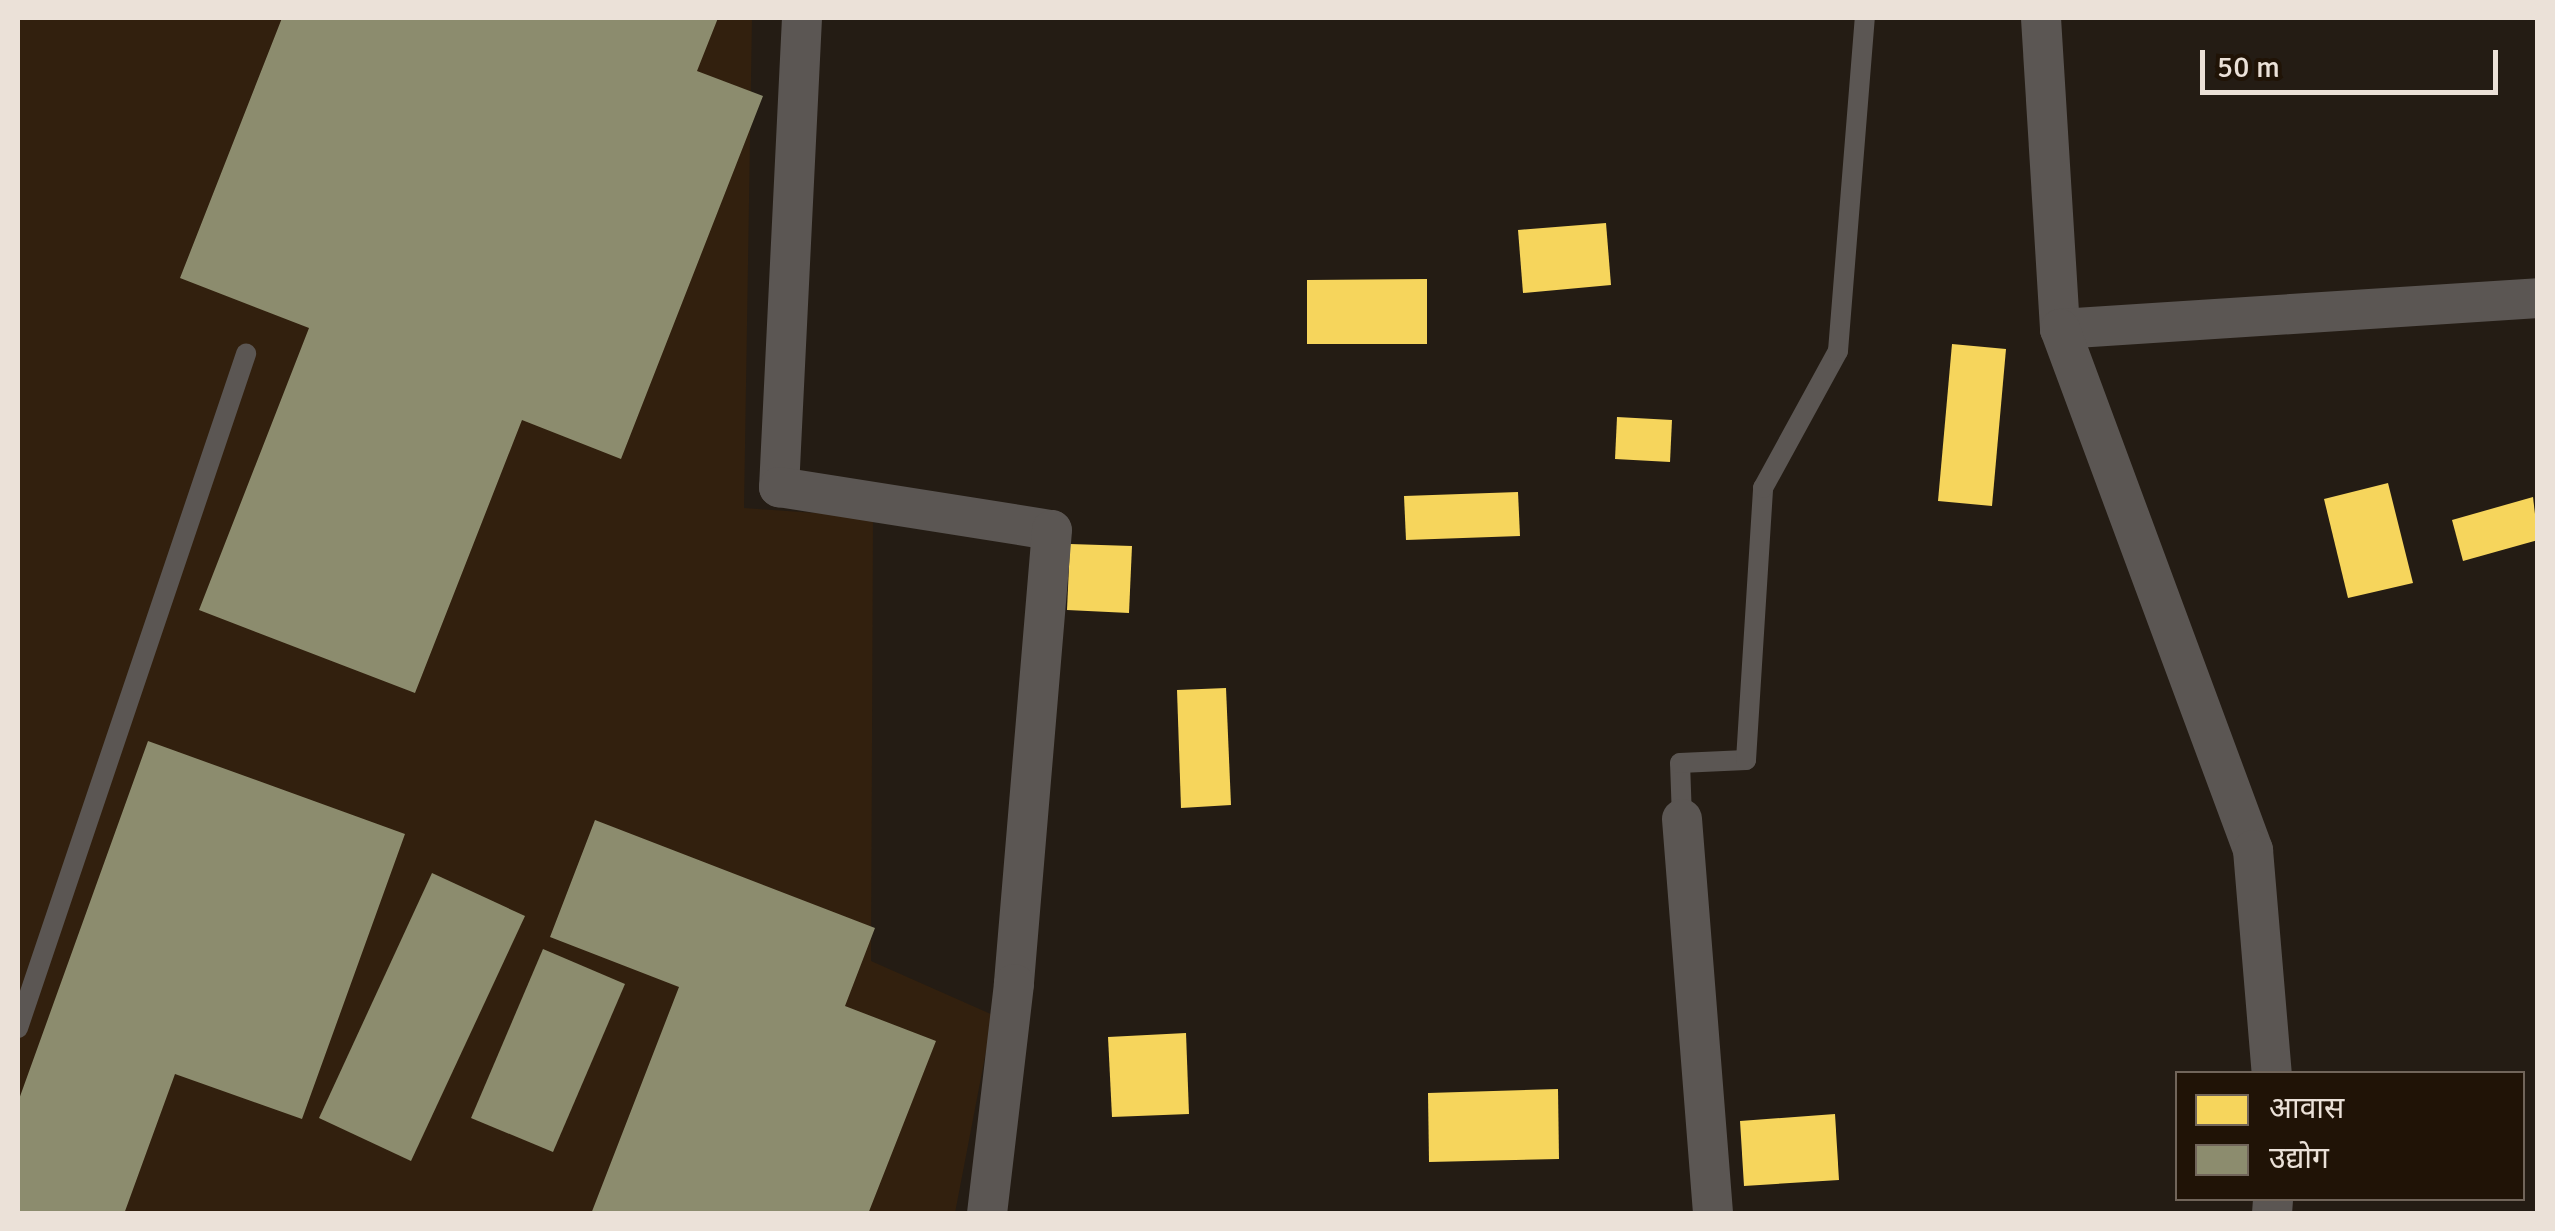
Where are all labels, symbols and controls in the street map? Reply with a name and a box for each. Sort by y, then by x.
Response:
scale bar [2205,30,2502,92]
text: 50 m [2217,49,2280,86]
legend [2175,1071,2525,1201]
text: आवास [2269,1090,2344,1127]
text: उद्योग [2269,1140,2329,1177]

